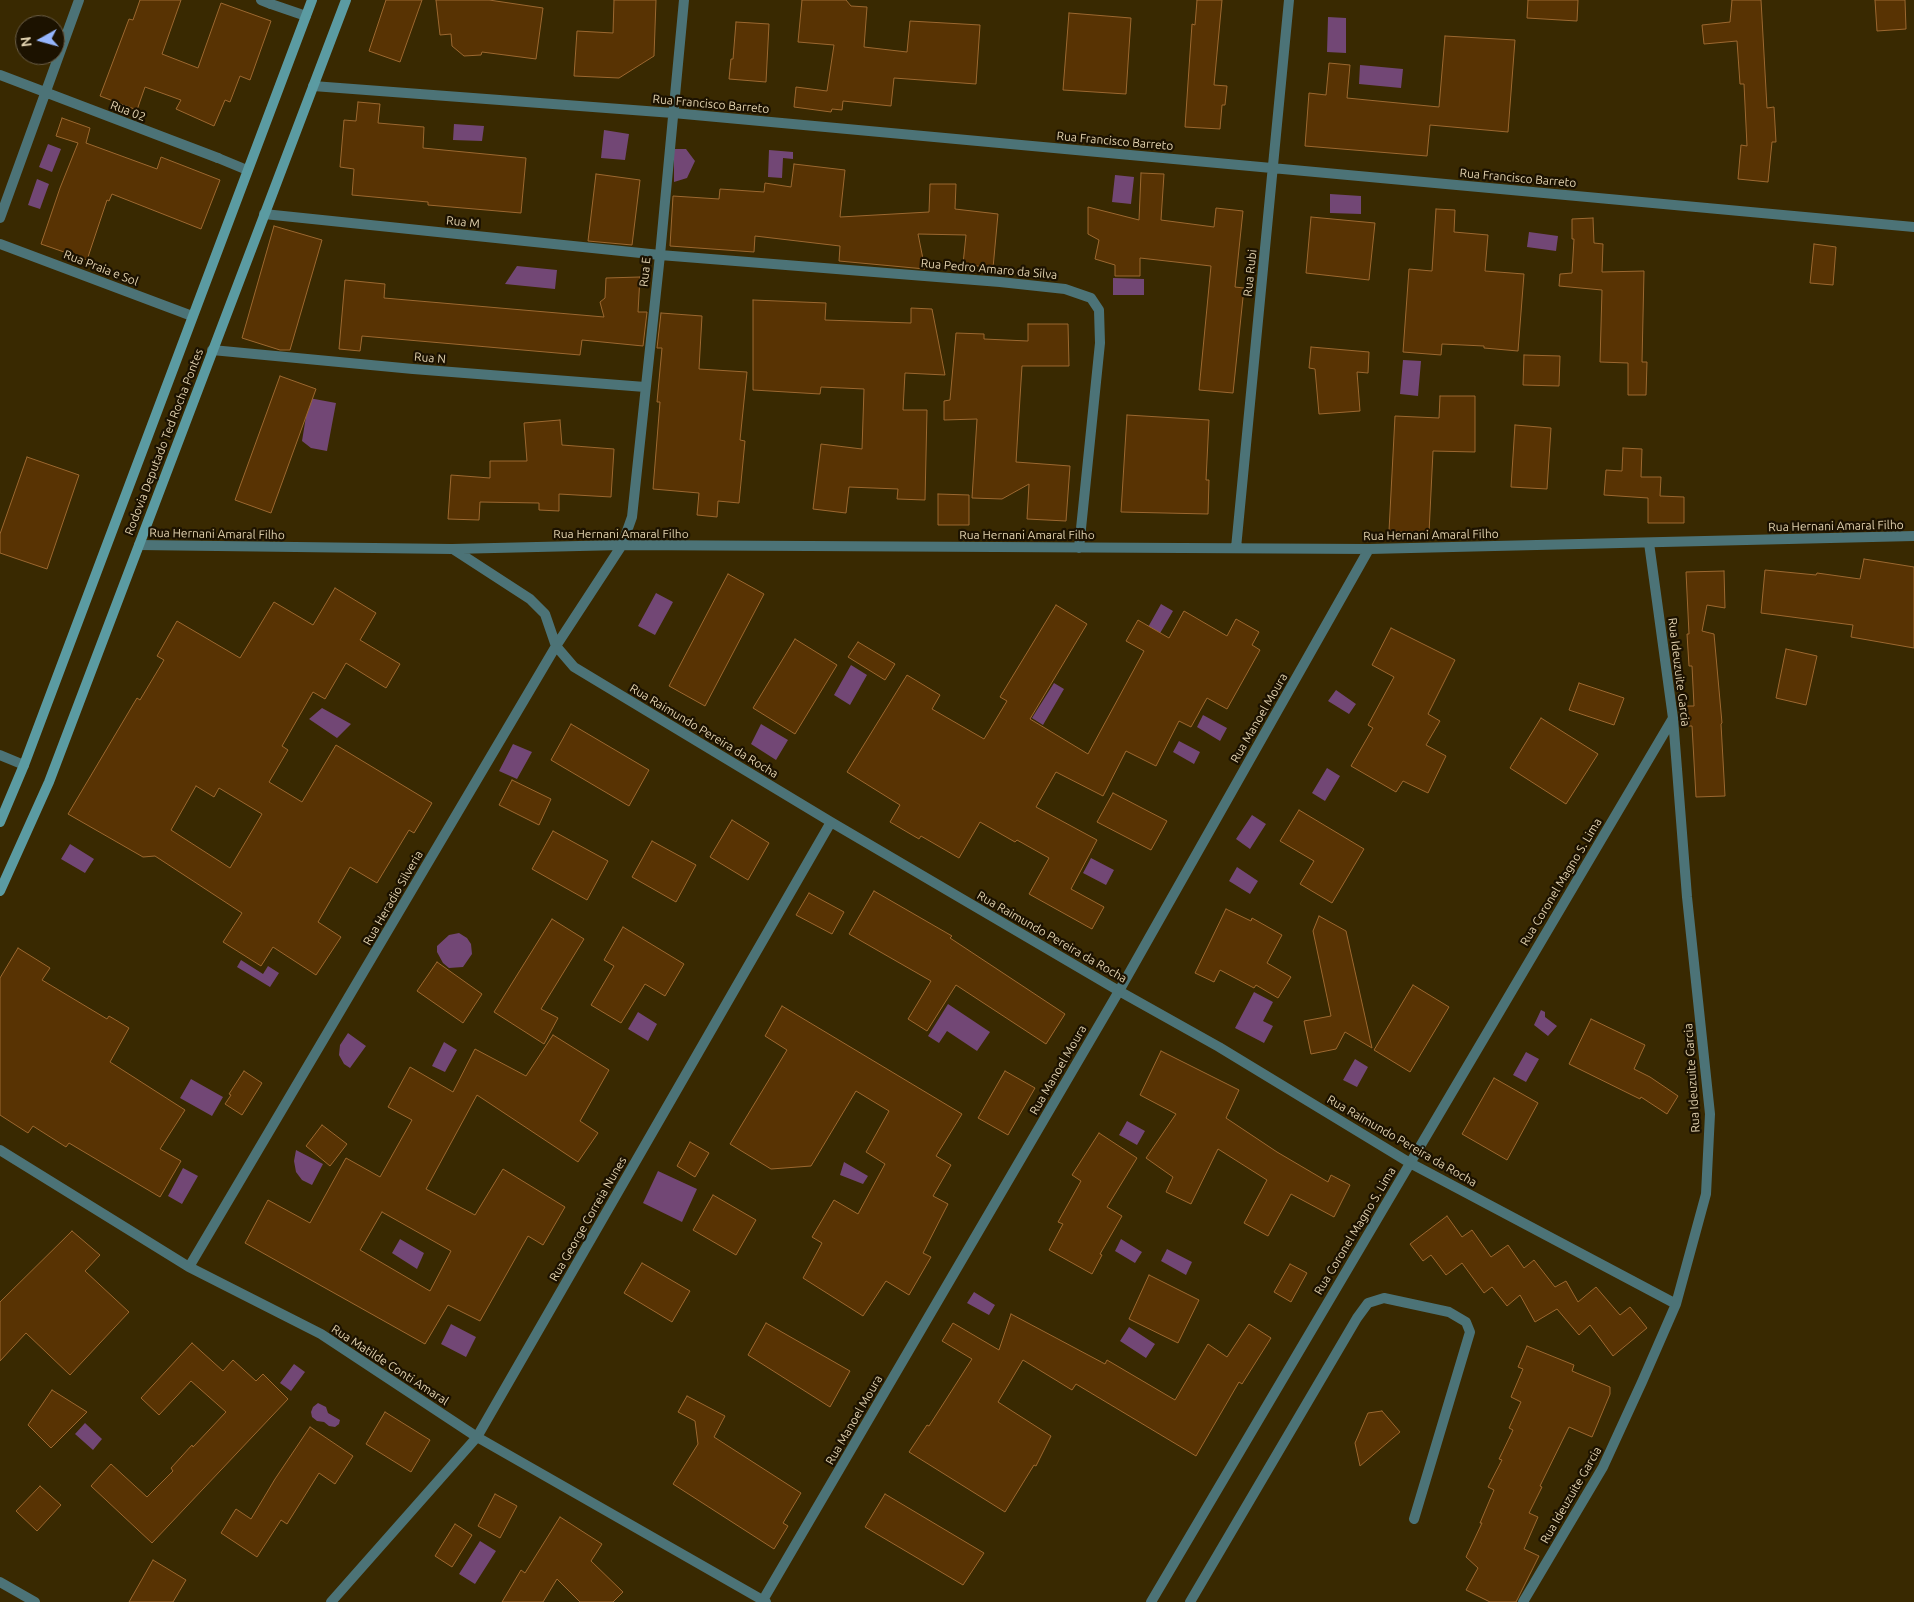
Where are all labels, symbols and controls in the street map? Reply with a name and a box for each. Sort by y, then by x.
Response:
north arrow [15,15,65,65]
text: N [18,36,35,48]
street label: Rua Francisco Barreto [652,92,770,116]
street label: Rua 02 [108,98,148,124]
street label: Rua Francisco Barreto [1056,129,1174,153]
street label: Rua Francisco Barreto [1459,166,1577,190]
street label: Rua M [446,213,480,231]
street label: Rua Praia e Sol [62,247,140,289]
street label: Rua Rubi [1240,249,1260,297]
street label: Rua E [636,256,654,288]
street label: Rua Pedro Amaro da Silva [920,256,1058,282]
street label: Rodovia Deputado Ted Rocha Pontes [122,347,206,537]
street label: Rua N [414,349,446,367]
street label: Rua Hernani Amaral Filho [1768,518,1904,534]
street label: Rua Hernani Amaral Filho [149,526,285,542]
street label: Rua Hernani Amaral Filho [553,527,689,541]
street label: Rua Hernani Amaral Filho [1363,527,1499,543]
street label: Rua Hernani Amaral Filho [959,528,1095,542]
street label: Rua Ideuzuite Garcia [1665,617,1693,727]
street label: Rua Manoel Moura [1227,671,1291,765]
street label: Rua Raimundo Pereira da Rocha [627,681,781,781]
street label: Rua Coronel Magno S. Lima [1517,816,1605,948]
street label: Rua Heradio Silveria [360,848,426,948]
street label: Rua Raimundo Pereira da Rocha [974,888,1130,986]
street label: Rua Manoel Moura [1026,1023,1090,1117]
street label: Rua Ideuzuite Garcia [1681,1023,1703,1133]
street label: Rua Raimundo Pereira da Rocha [1324,1092,1480,1190]
street label: Rua George Correia Nunes [546,1154,630,1284]
street label: Rua Coronel Magno S. Lima [1311,1165,1399,1297]
street label: Rua Matilde Conti Amaral [329,1322,451,1408]
street label: Rua Manoel Moura [822,1373,886,1467]
street label: Rua Ideuzuite Garcia [1537,1444,1605,1546]

